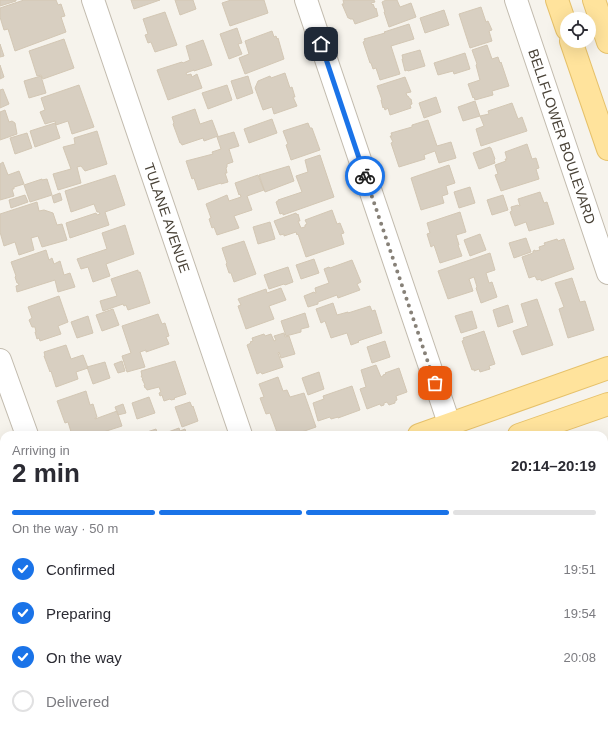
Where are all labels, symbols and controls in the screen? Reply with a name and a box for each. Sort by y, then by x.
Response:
map controls [560,12,596,48]
button: locate [560,12,596,48]
pin [304,27,338,61]
icon: home [310,33,332,55]
street label: BELLFLOWER BOULEVARD [525,47,599,226]
courier [345,156,385,196]
street label: TULANE AVENUE [141,161,193,275]
icon: bike [354,165,376,187]
pin [418,366,452,400]
icon: bag [424,372,446,394]
text: Arriving in [12,443,70,458]
text: 20:14–20:19 [511,457,596,474]
text: 2 min [12,458,80,488]
text: On the way · 50 m [12,521,118,536]
icon: check [12,558,34,580]
text: Confirmed [46,561,115,578]
text: 19:51 [563,562,596,577]
icon: check [12,602,34,624]
text: Preparing [46,605,111,622]
text: 19:54 [563,606,596,621]
icon: check [12,646,34,668]
text: On the way [46,649,122,666]
text: 20:08 [563,650,596,665]
text: Delivered [46,693,109,710]

